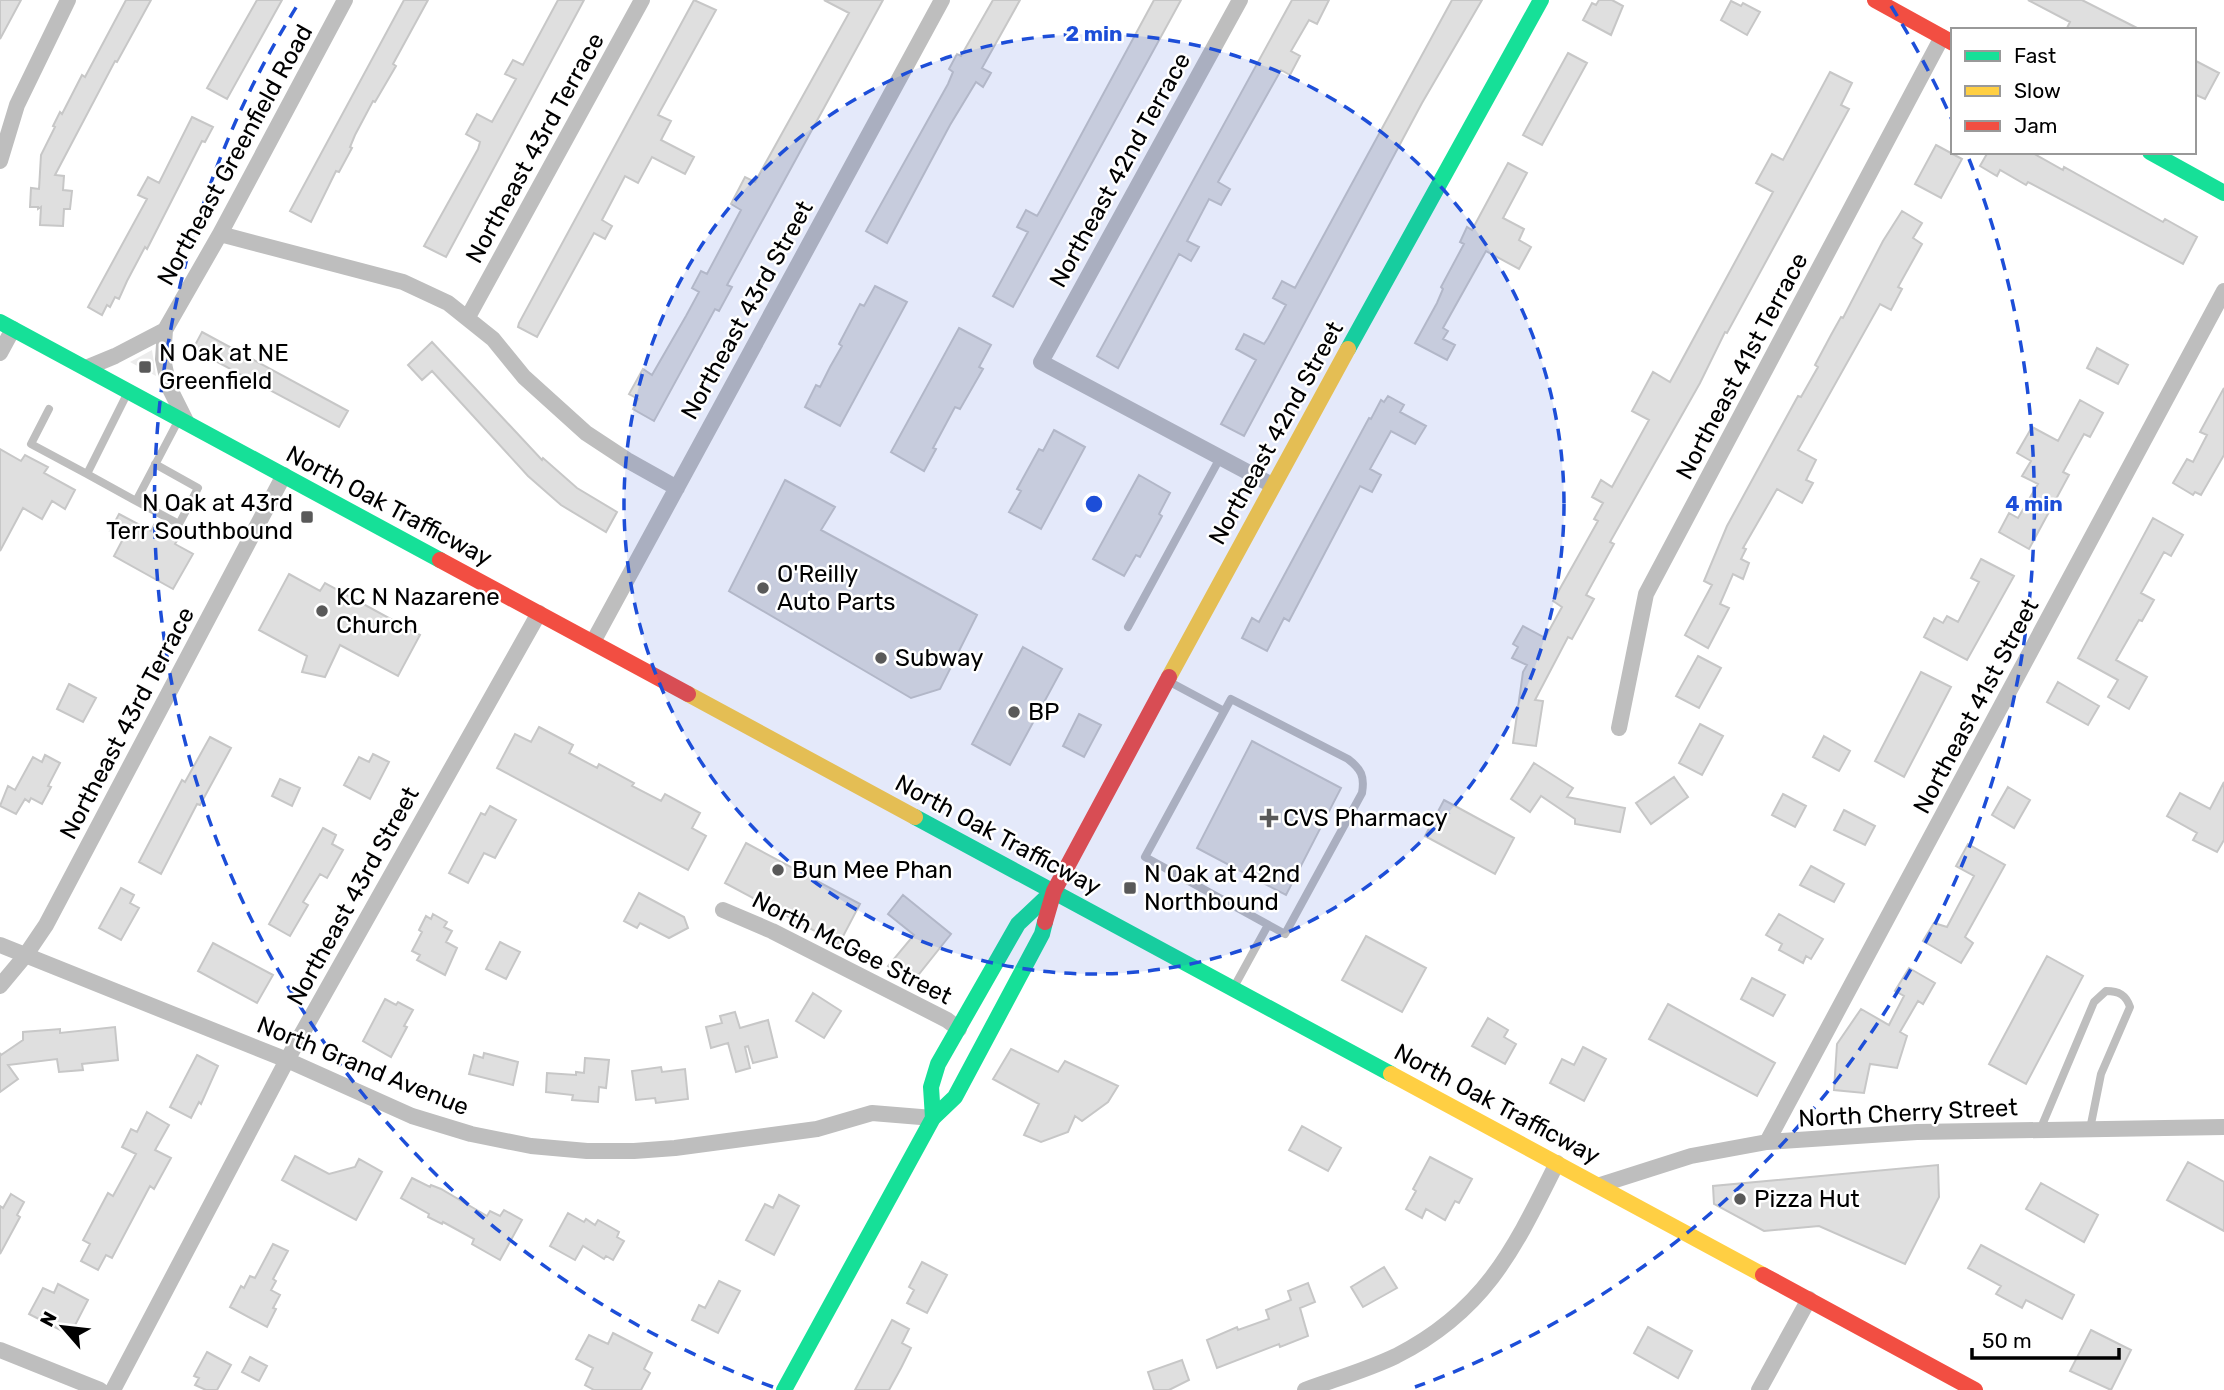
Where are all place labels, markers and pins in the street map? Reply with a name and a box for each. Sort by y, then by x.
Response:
place label: N Oak at NE Greenfield [159,339,289,395]
marker: N Oak at NE Greenfield [137,359,153,375]
place label: N Oak at 43rd Terr Southbound [106,489,293,545]
centre of rings [1082,492,1106,516]
marker: N Oak at 43rd Terr Southbound [299,509,315,525]
place label: O'Reilly Auto Parts [777,560,896,616]
marker: O'Reilly Auto Parts [755,580,771,596]
place label: KC N Nazarene Church [336,583,500,639]
marker: KC N Nazarene Church [314,603,330,619]
place label: Subway [895,644,983,672]
marker: Subway [873,650,889,666]
place label: BP [1028,698,1059,726]
marker: BP [1006,704,1022,720]
place label: CVS Pharmacy [1283,804,1448,832]
marker: CVS Pharmacy [1261,810,1277,826]
place label: Bun Mee Phan [792,856,953,884]
place label: N Oak at 42nd Northbound [1144,860,1300,916]
marker: Bun Mee Phan [770,862,786,878]
marker: N Oak at 42nd Northbound [1122,880,1138,896]
place label: Pizza Hut [1754,1185,1860,1213]
marker: Pizza Hut [1732,1191,1748,1207]

